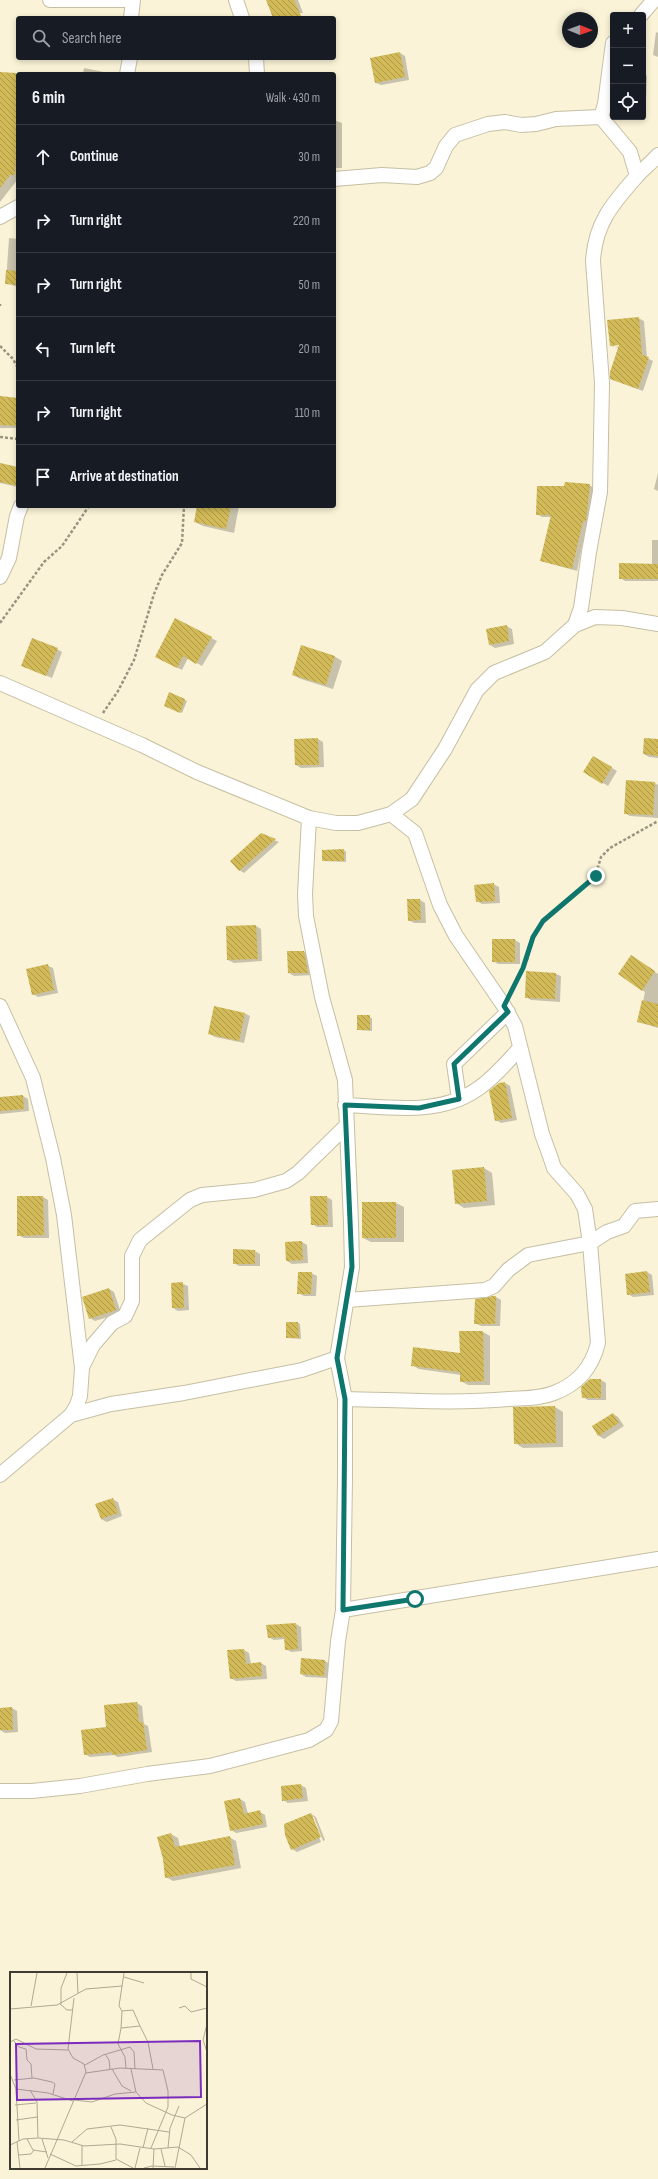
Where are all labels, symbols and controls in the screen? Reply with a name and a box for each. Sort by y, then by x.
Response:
north arrow [562,12,598,48]
map controls [610,12,646,120]
button: + [610,12,646,48]
search box [16,16,336,60]
icon: search [30,27,52,49]
text: Search here [62,29,122,48]
button: − [610,48,646,84]
button: locate [610,84,646,120]
text: 6 min [32,88,65,108]
text: Walk · 430 m [266,90,320,106]
icon: ahead [32,146,54,168]
text: Continue [70,147,119,166]
text: 30 m [298,149,320,165]
icon: right [32,210,54,232]
text: Turn right [70,211,122,230]
text: 220 m [293,213,320,229]
icon: right [32,274,54,296]
text: Turn right [70,275,122,294]
text: 50 m [299,277,320,293]
icon: left [32,338,54,360]
text: Turn left [70,339,115,358]
text: 20 m [298,341,320,357]
icon: right [32,402,54,424]
text: Turn right [70,403,122,422]
text: 110 m [295,405,320,421]
icon: arrive [32,466,54,488]
text: Arrive at destination [70,467,179,486]
route end [587,867,605,885]
route start [406,1590,424,1608]
inset map [10,1972,207,2169]

